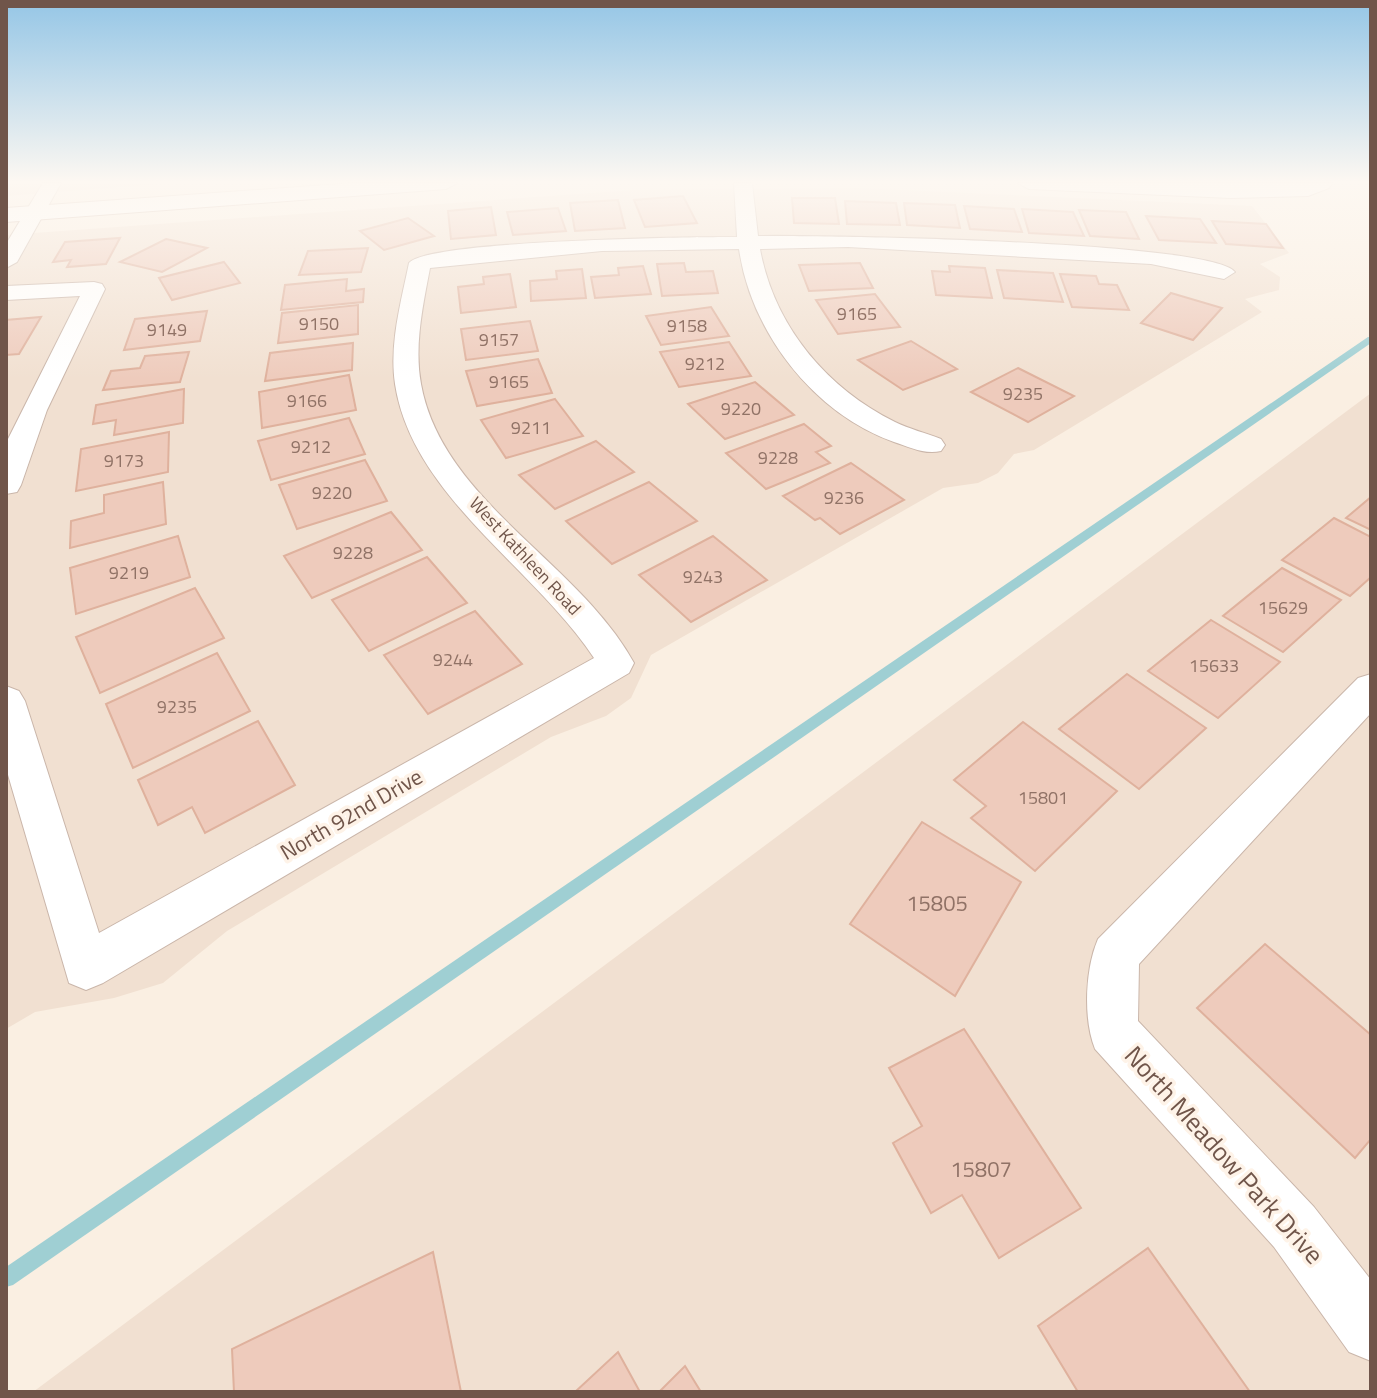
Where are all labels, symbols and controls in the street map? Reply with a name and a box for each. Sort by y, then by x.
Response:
house number: 9165 [837,300,877,327]
house number: 9150 [299,310,339,337]
house number: 9158 [667,312,707,339]
house number: 9149 [147,316,187,343]
house number: 9157 [479,326,519,353]
house number: 9212 [685,350,725,377]
house number: 9165 [489,368,529,395]
house number: 9235 [1003,380,1043,407]
house number: 9166 [287,387,327,414]
house number: 9220 [721,395,761,422]
house number: 9211 [511,414,551,441]
house number: 9212 [291,433,331,460]
house number: 9228 [758,444,798,471]
house number: 9173 [104,447,144,474]
house number: 9220 [312,479,352,506]
house number: 9236 [824,484,864,511]
street label: West Kathleen Road [463,490,588,621]
house number: 9228 [333,539,373,566]
house number: 9219 [109,559,149,586]
house number: 9243 [683,563,723,590]
house number: 15629 [1258,594,1308,621]
house number: 9244 [433,646,473,673]
house number: 15633 [1189,652,1239,679]
house number: 9235 [157,693,197,720]
street label: North 92nd Drive [273,759,429,869]
house number: 15801 [1018,784,1068,811]
house number: 15805 [906,886,968,920]
street label: North Meadow Park Drive [1116,1037,1333,1273]
house number: 15807 [950,1152,1012,1186]

